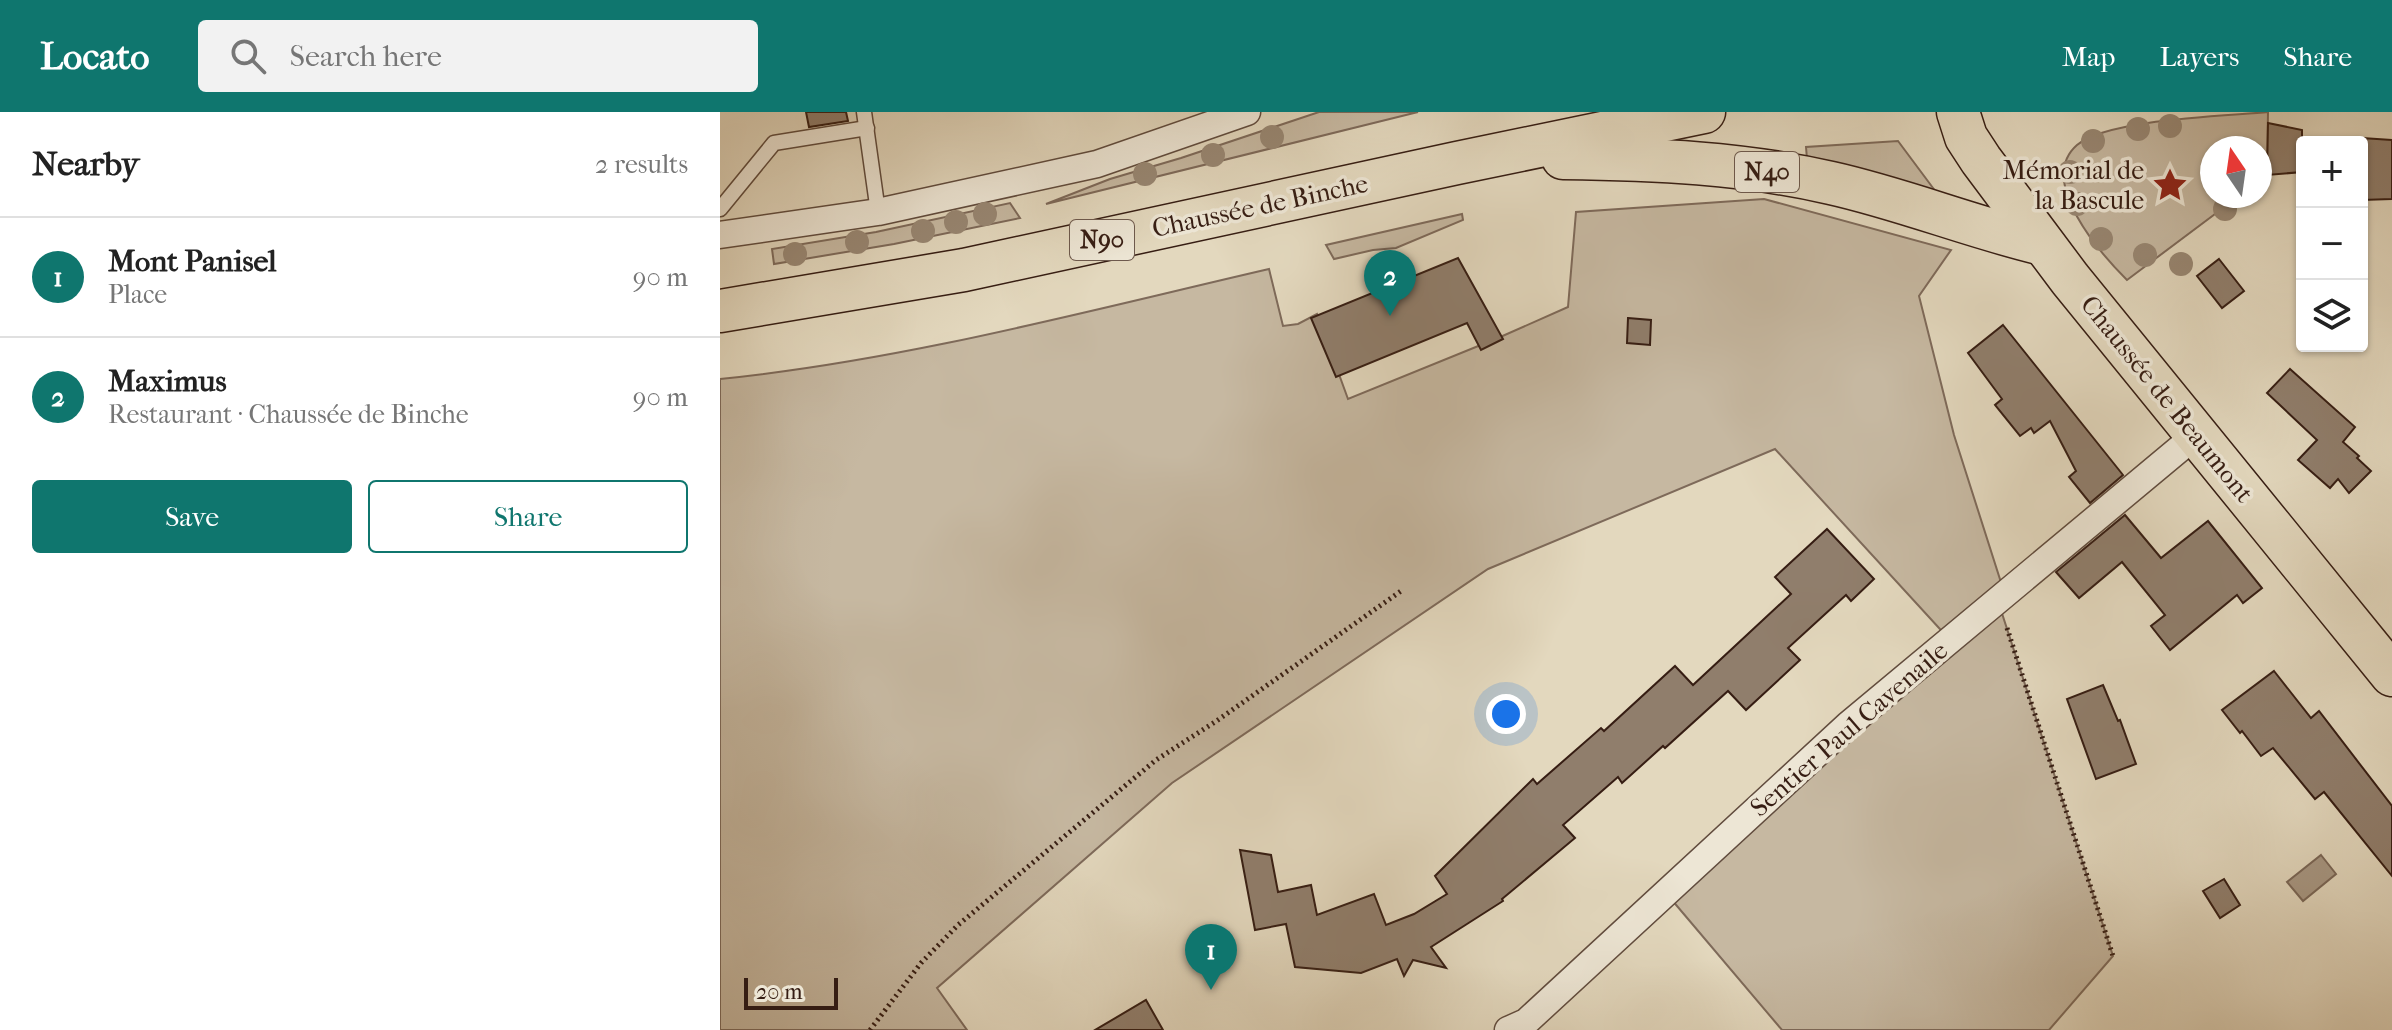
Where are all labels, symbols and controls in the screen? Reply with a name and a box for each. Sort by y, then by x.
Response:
search box [198,20,758,92]
text: Locato [40,34,150,79]
icon: search [226,34,270,78]
text: Search here [290,39,442,74]
text: Map [2062,40,2115,73]
text: Layers [2159,40,2239,73]
text: Share [2283,40,2352,73]
north arrow [2200,136,2272,208]
map controls [2296,136,2368,352]
button: + [2296,136,2368,208]
text: Nearby [32,144,139,184]
text: 2 results [595,149,688,180]
road number: N40 [1735,152,1799,192]
place label: Mémorial de la Bascule [2003,155,2144,216]
place icon: Mémorial de la Bascule [2151,166,2189,204]
street label: Chaussée de Binche [1149,168,1371,244]
button: − [2296,208,2368,280]
road number: N90 [1070,220,1134,260]
text: Mont Panisel [108,244,276,279]
pin: 2 [1364,250,1416,316]
text: 1 [53,262,63,293]
text: 90 m [633,262,688,293]
text: Place [108,279,167,310]
button: layers [2296,280,2368,352]
street label: Chaussée de Beaumont [2074,289,2260,509]
text: Maximus [108,364,227,399]
text: 2 [51,382,65,413]
text: 90 m [633,382,688,413]
text: Restaurant · Chaussée de Binche [108,399,469,430]
button: Save [32,480,352,553]
button: Share [368,480,688,553]
street label: Sentier Paul Cavenaile [1744,635,1954,823]
your location [1486,694,1526,734]
pin: 1 [1185,924,1237,990]
scale bar [744,974,838,1010]
text: 20 m [756,979,802,1005]

